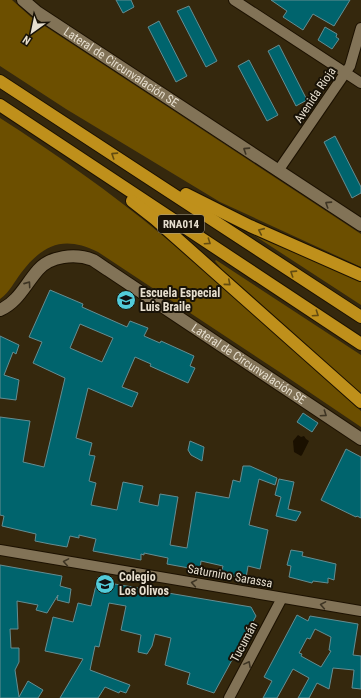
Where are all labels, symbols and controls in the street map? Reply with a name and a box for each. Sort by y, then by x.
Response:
north arrow [12,12,52,52]
street label: Lateral de Circunvalación SE [61,24,181,110]
text: N [20,33,33,47]
street label: Avenida Rioja [291,64,339,125]
one-way arrow [243,147,250,155]
one-way arrow [112,153,119,160]
one-way arrow [325,201,332,209]
road number: RNA014 [158,215,204,233]
one-way arrow [258,228,266,236]
one-way arrow [204,238,211,245]
one-way arrow [290,270,297,278]
one-way arrow [223,278,230,285]
one-way arrow [23,281,31,288]
place label: Escuela Especial Luis Braile [140,286,220,314]
school or university icon: Escuela Especial Luis Braile [115,289,137,311]
one-way arrow [312,309,319,317]
street label: Lateral de Circunvalación SE [189,321,308,407]
one-way arrow [320,409,327,416]
one-way arrow [63,558,69,566]
street label: Saturnino Sarassa [186,562,274,590]
place label: Colegio Los Olivos [119,570,169,598]
school or university icon: Colegio Los Olivos [94,573,116,595]
one-way arrow [191,579,197,588]
one-way arrow [319,601,326,610]
street label: Tucumán [228,619,260,664]
one-way arrow [243,660,250,668]

